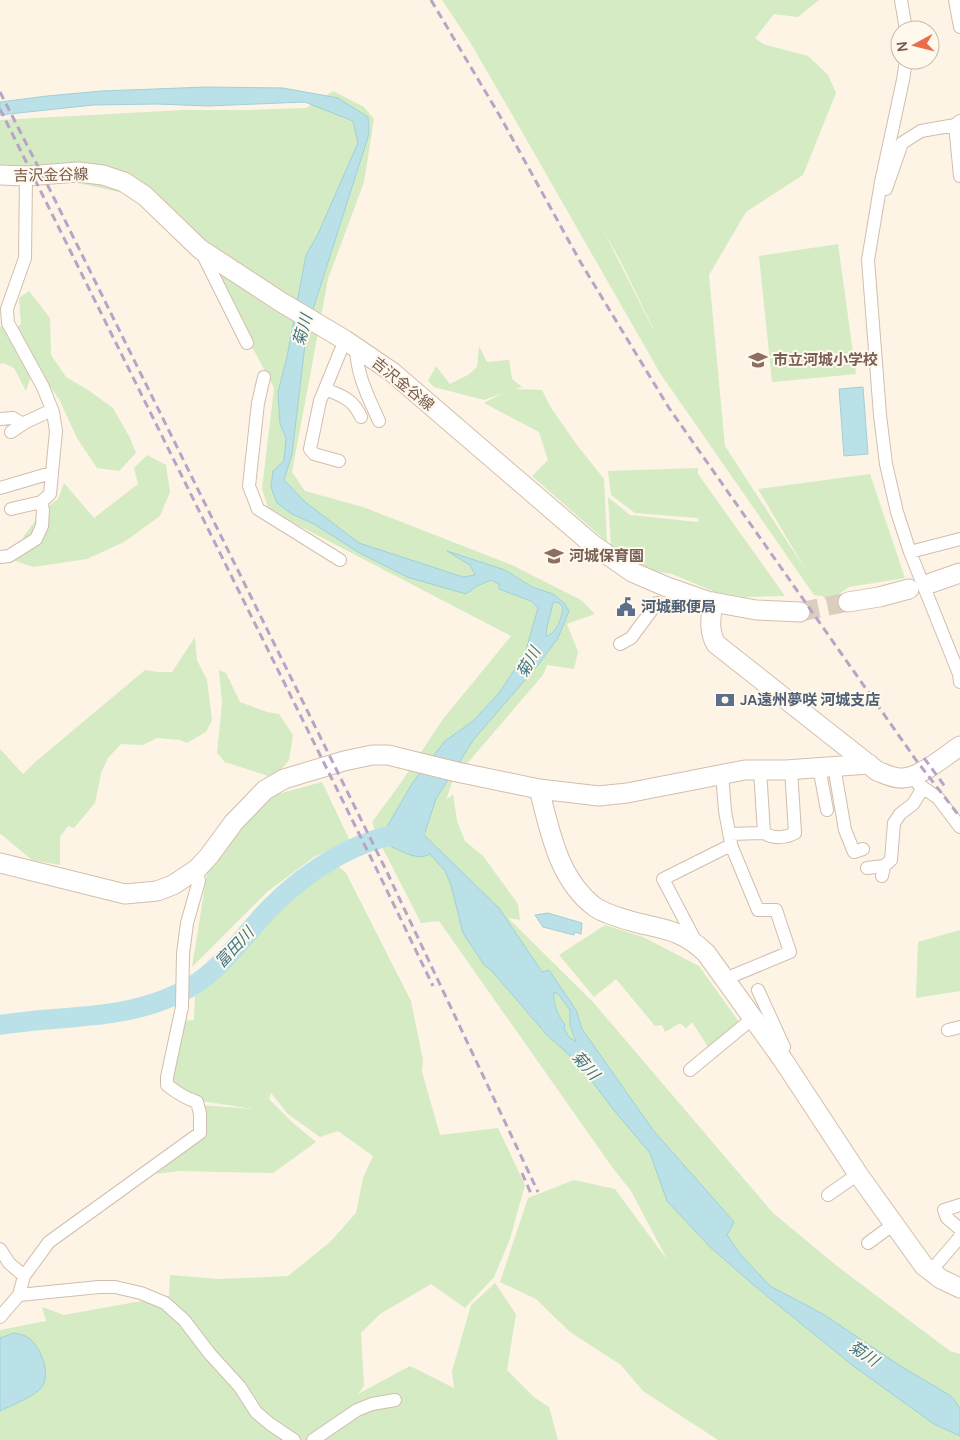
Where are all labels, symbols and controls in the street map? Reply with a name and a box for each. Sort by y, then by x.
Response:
north arrow [890,20,940,70]
text: N [892,40,912,53]
street label: 吉沢金谷線 [13,163,89,186]
water label: 菊川 [287,310,318,348]
school or university icon: 市立河城小学校 [747,349,769,371]
place label: 市立河城小学校 [773,349,878,370]
street label: 吉沢金谷線 [368,352,439,415]
school or university icon: 河城保育園 [543,545,565,567]
place label: 河城保育園 [569,545,644,566]
public building icon: 河城郵便局 [615,596,637,618]
place label: 河城郵便局 [641,596,716,617]
water label: 菊川 [511,641,546,681]
bank icon: JA遠州夢咲 河城支店 [714,689,736,711]
place label: JA遠州夢咲 河城支店 [740,689,880,710]
water label: 富田川 [210,920,260,972]
water label: 菊川 [567,1046,606,1086]
water label: 菊川 [845,1335,885,1372]

